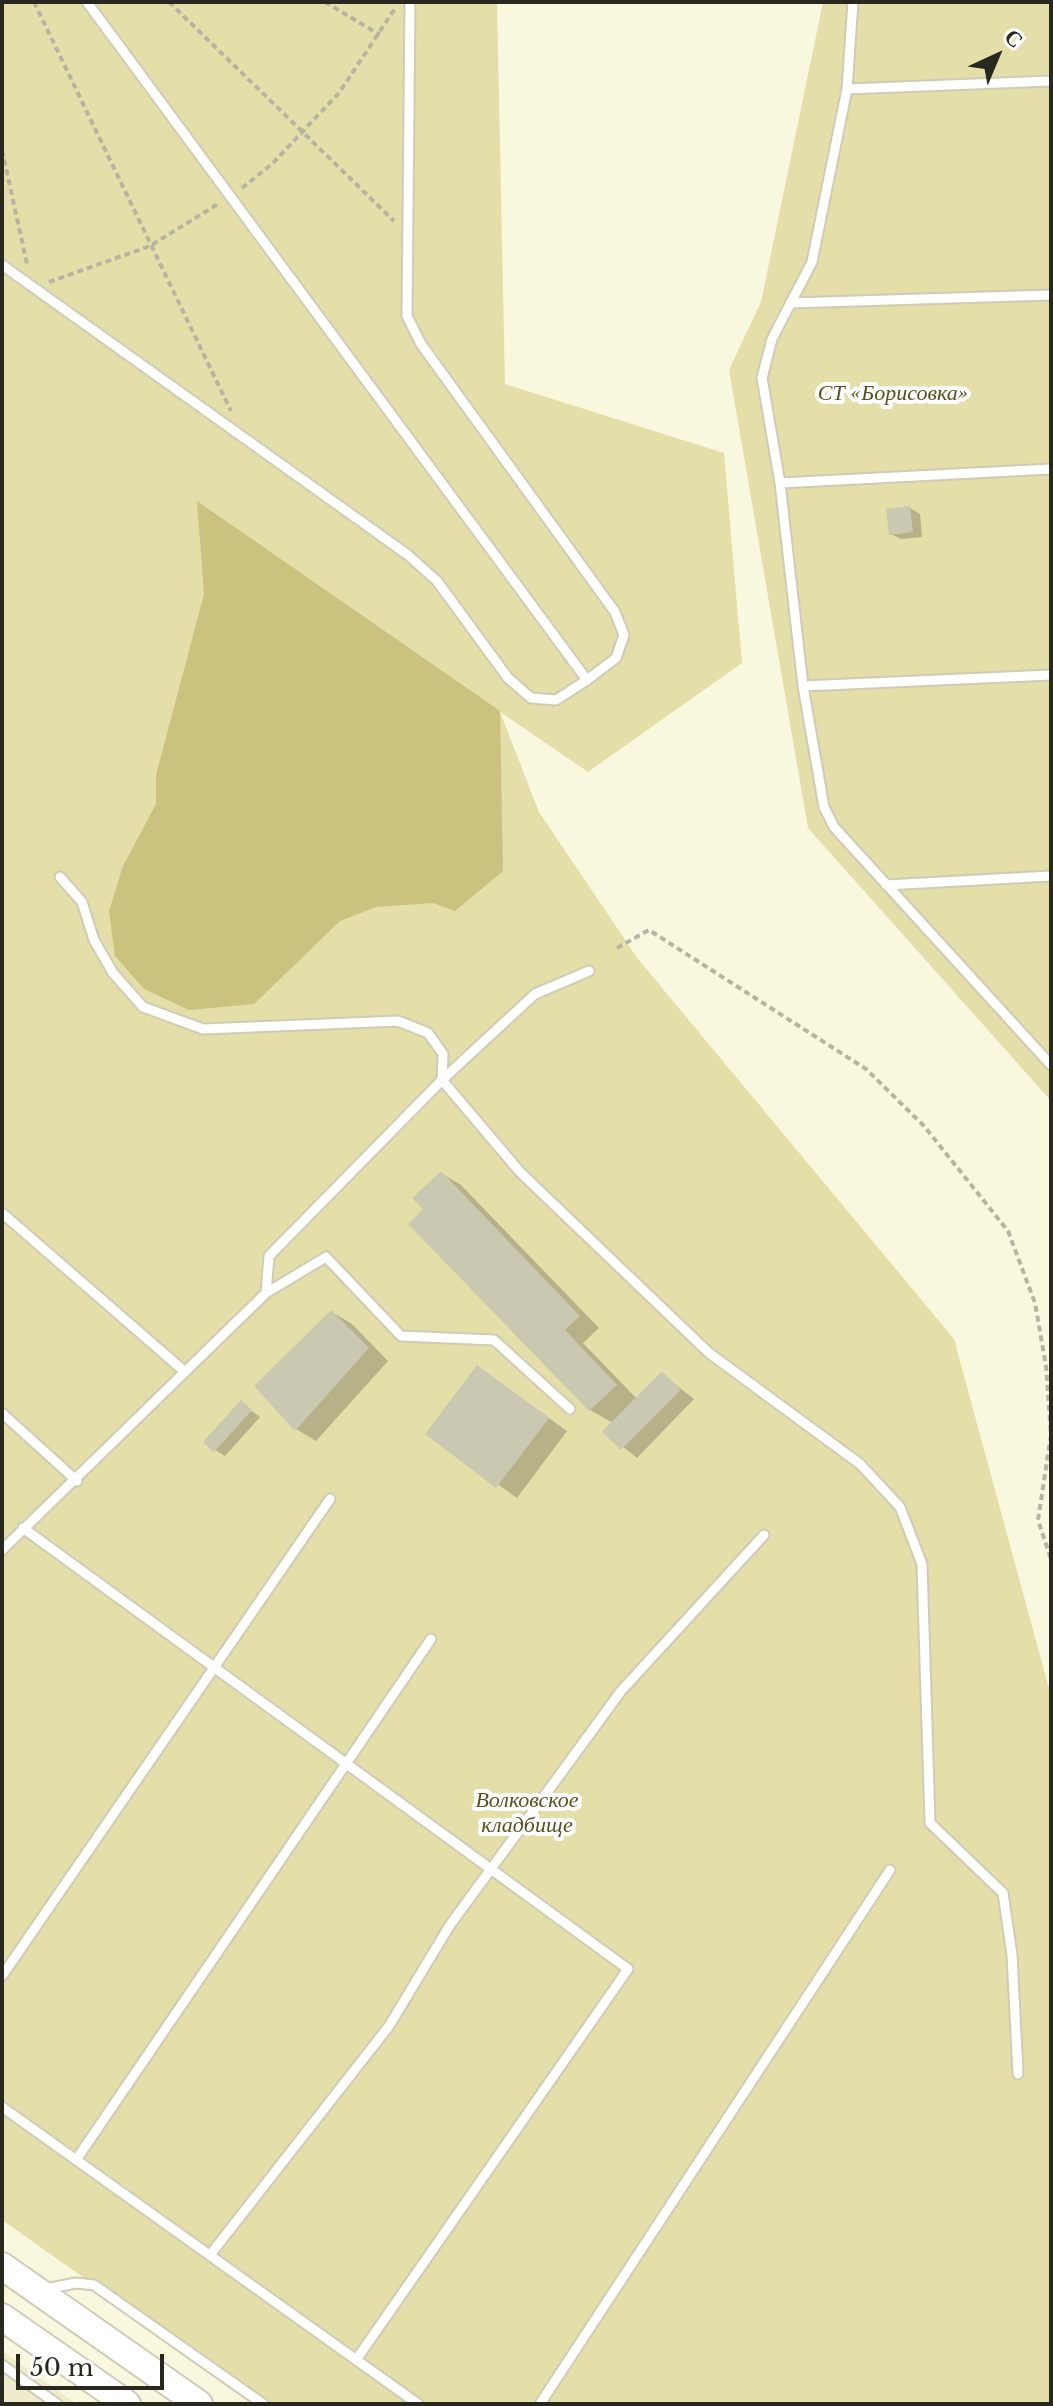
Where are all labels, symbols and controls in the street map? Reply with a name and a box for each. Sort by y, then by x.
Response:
north arrow [957,16,1037,96]
text: С [999,23,1029,54]
park label: СТ «Борисовка» [818,381,968,407]
park label: Волковское кладбище [475,1788,579,1840]
scale bar [20,2338,168,2388]
text: 50 m [30,2353,93,2382]

